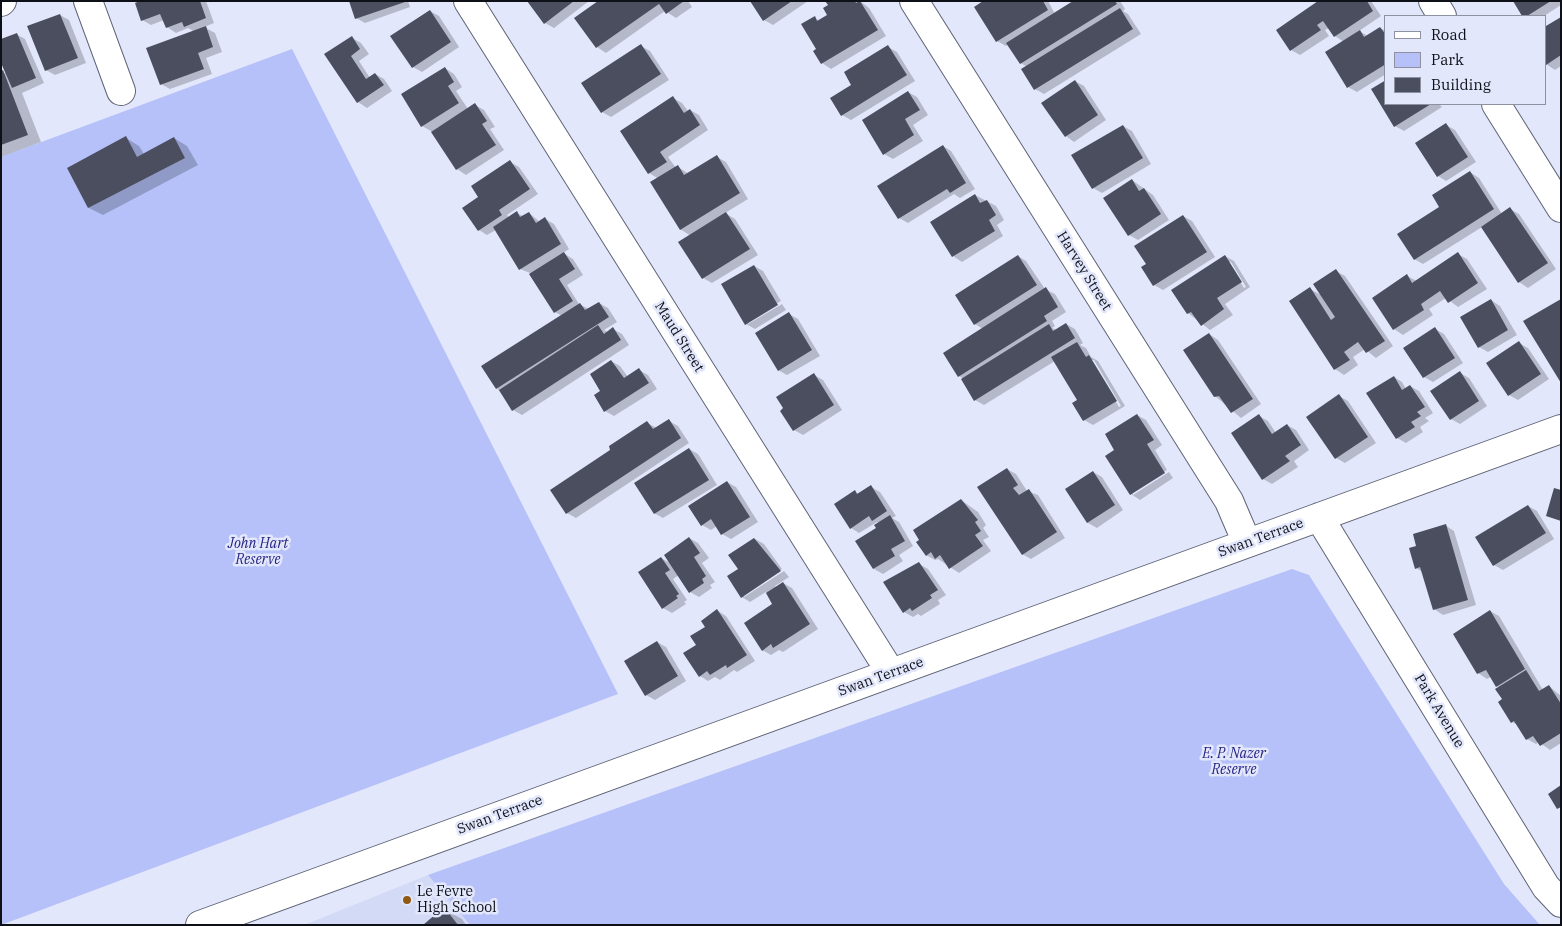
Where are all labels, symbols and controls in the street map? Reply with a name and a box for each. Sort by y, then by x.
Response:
legend [1384,15,1547,105]
text: Road [1431,25,1467,44]
text: Park [1431,50,1464,69]
text: Building [1431,75,1491,94]
street label: Harvey Street [1053,228,1115,314]
street label: Maud Street [651,299,707,375]
street label: Swan Terrace [1216,515,1306,561]
park label: John Hart Reserve [228,536,288,568]
street label: Swan Terrace [836,654,926,700]
street label: Park Avenue [1410,671,1468,751]
park label: E. P. Nazer Reserve [1202,746,1266,779]
street label: Swan Terrace [455,792,545,838]
place label: Le Fevre High School [417,884,496,916]
marker: Le Fevre High School [401,894,413,906]

